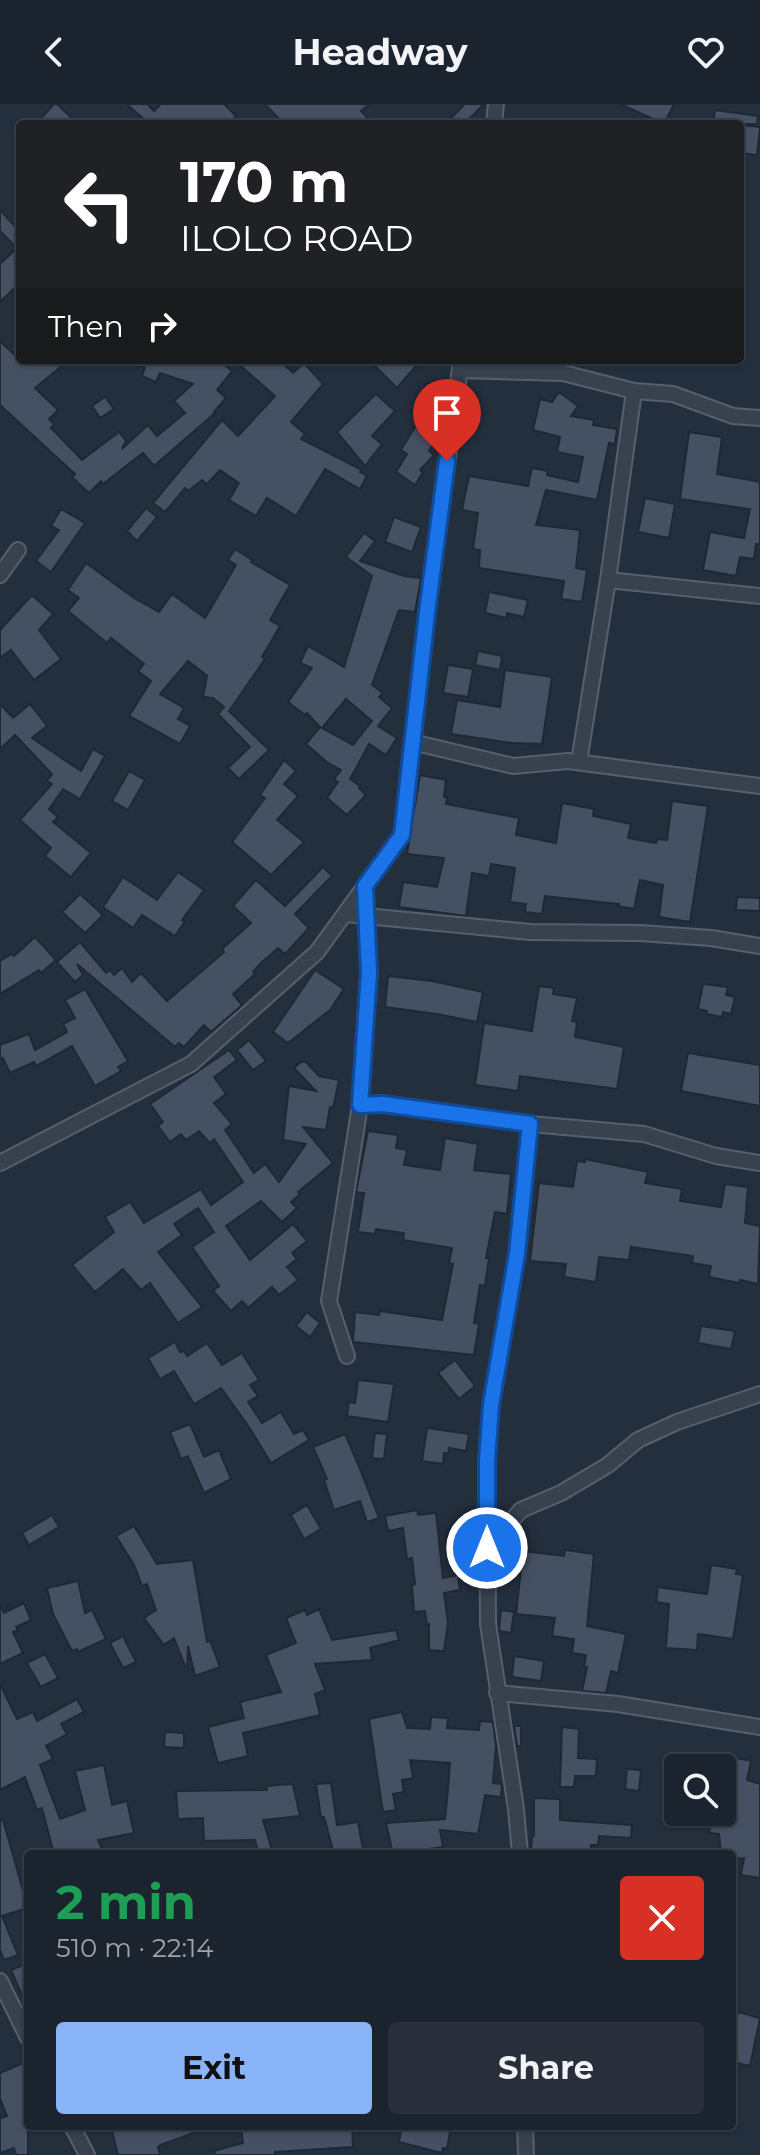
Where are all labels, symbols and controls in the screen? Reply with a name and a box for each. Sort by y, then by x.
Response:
icon: back [32,30,76,74]
text: Headway [293,30,467,74]
icon: heart [684,30,728,74]
text: 170 m [180,148,348,216]
icon: left [48,152,152,256]
text: ILOLO ROAD [180,216,414,260]
icon: right [140,304,184,348]
text: Then [48,308,124,345]
pin [413,379,481,461]
icon: arrive [425,391,469,435]
position arrow [445,1506,529,1590]
map controls [664,1754,736,1826]
button: search [664,1754,736,1826]
text: 2 min [56,1873,196,1931]
button: close [620,1876,704,1960]
text: 510 m · 22:14 [56,1932,214,1964]
button: Exit [56,2022,372,2114]
button: Share [388,2022,704,2114]

